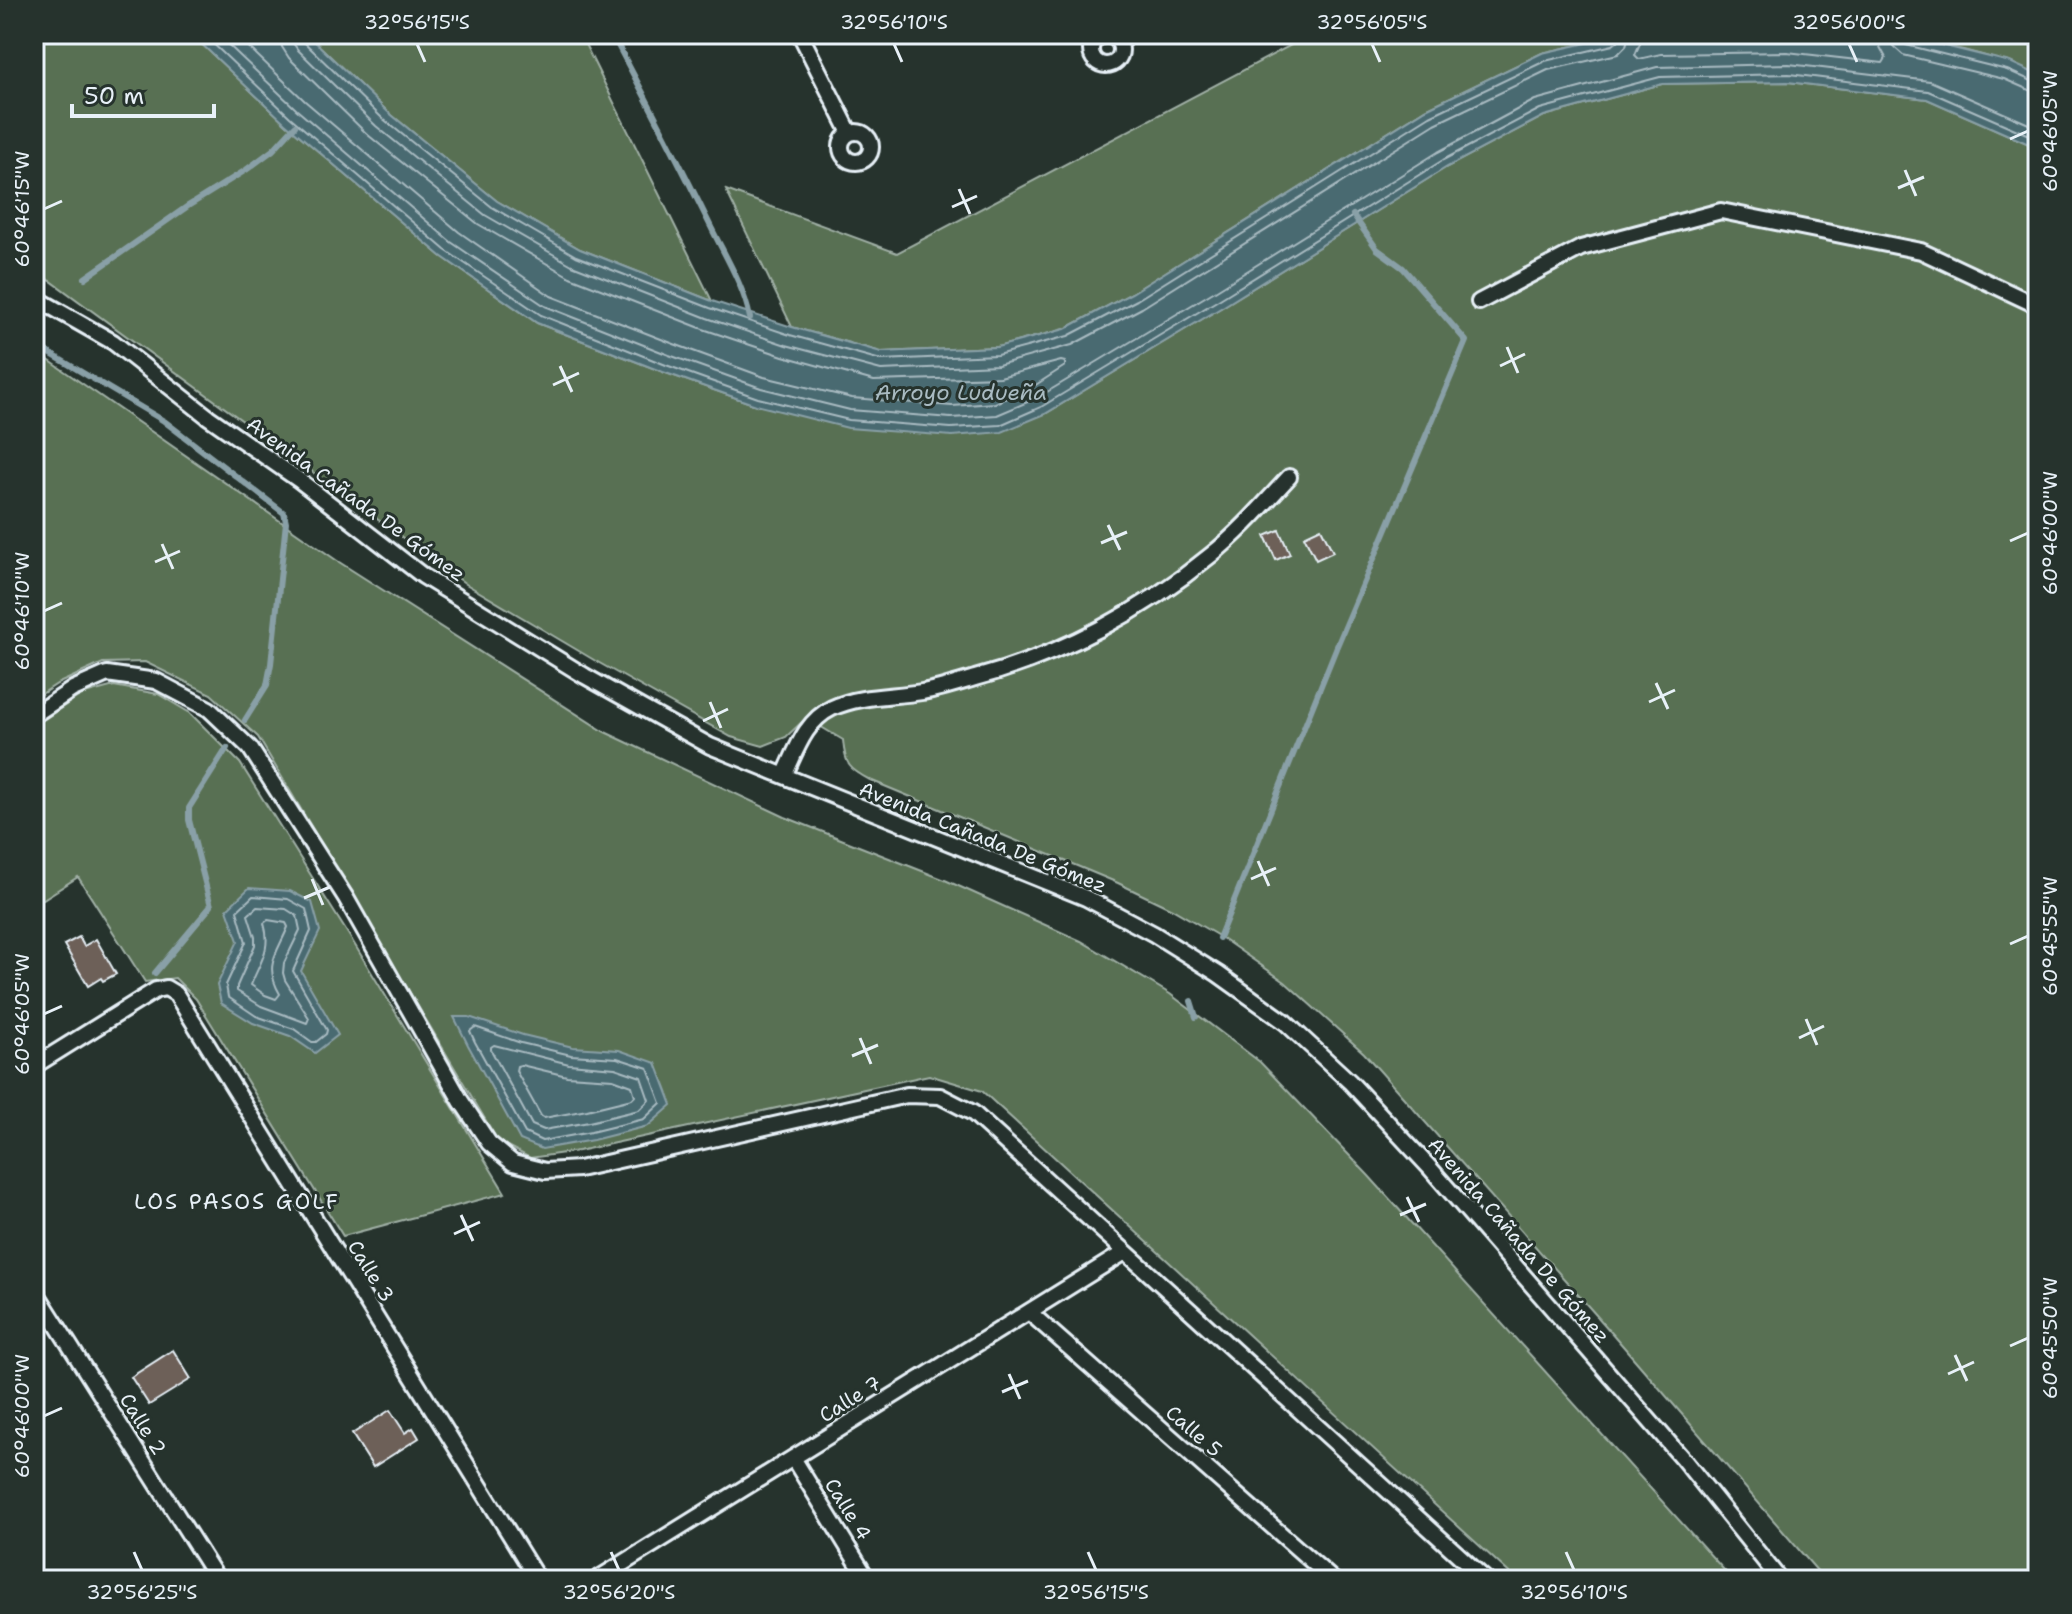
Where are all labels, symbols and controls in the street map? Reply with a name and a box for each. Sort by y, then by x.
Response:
text: 32°56'15"S [364,9,470,35]
text: 32°56'10"S [840,9,948,35]
text: 32°56'05"S [1317,9,1427,35]
text: 32°56'00"S [1792,9,1906,35]
scale bar [72,68,214,118]
text: 60°46'05"W [2037,70,2063,192]
text: 50 m [84,80,144,112]
text: 60°46'15"W [9,151,35,267]
water label: Arroyo Ludueña [875,378,1047,407]
street label: Avenida Cañada De Gómez [241,411,471,587]
text: 60°46'00"W [2037,471,2063,595]
text: 60°46'10"W [9,552,35,670]
street label: Avenida Cañada De Gómez [856,775,1110,899]
text: 60°45'55"W [2037,876,2063,996]
text: 60°46'05"W [9,953,35,1075]
street label: Avenida Cañada De Gómez [1422,1132,1616,1348]
district label: LOS PASOS GOLF [134,1187,340,1216]
street label: Calle 3 [342,1235,400,1307]
text: 60°45'50"W [2037,1277,2063,1399]
text: 60°46'00"W [9,1354,35,1478]
street label: Calle 7 [814,1370,886,1428]
street label: Calle 2 [114,1388,172,1460]
street label: Calle 5 [1160,1399,1228,1463]
street label: Calle 4 [819,1473,877,1545]
text: 32°56'25"S [87,1579,197,1605]
text: 32°56'20"S [563,1579,675,1605]
text: 32°56'15"S [1043,1579,1149,1605]
text: 32°56'10"S [1520,1579,1628,1605]

